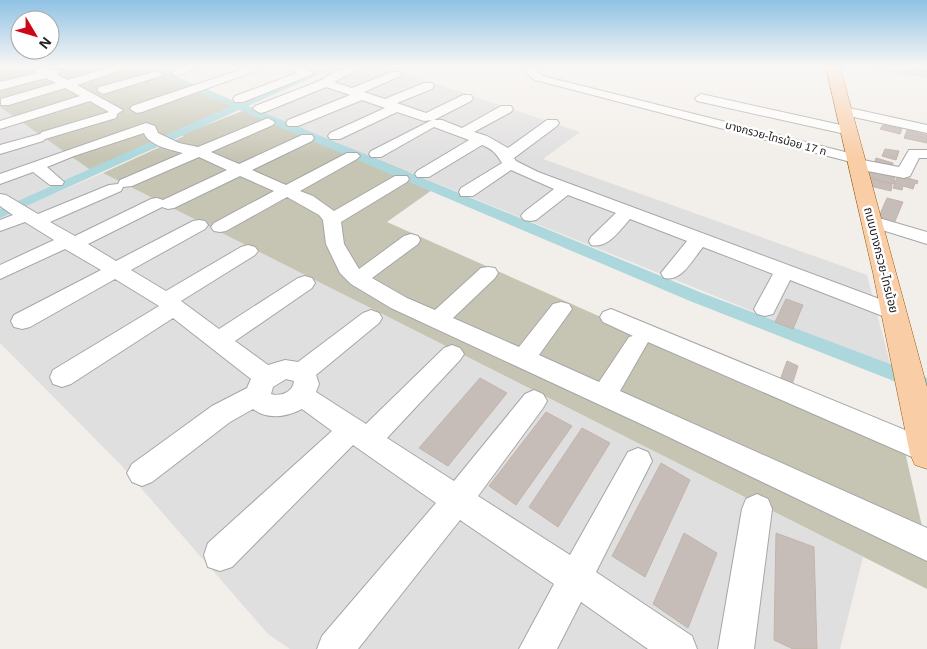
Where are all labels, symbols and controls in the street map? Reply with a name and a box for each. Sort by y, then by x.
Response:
north arrow [10,10,60,60]
text: N [36,34,55,52]
street label: บางกรวย-ไทรน้อย 17 ก [724,119,828,157]
street label: ถนนบางกรวย-ไทรน้อย [861,206,901,314]

